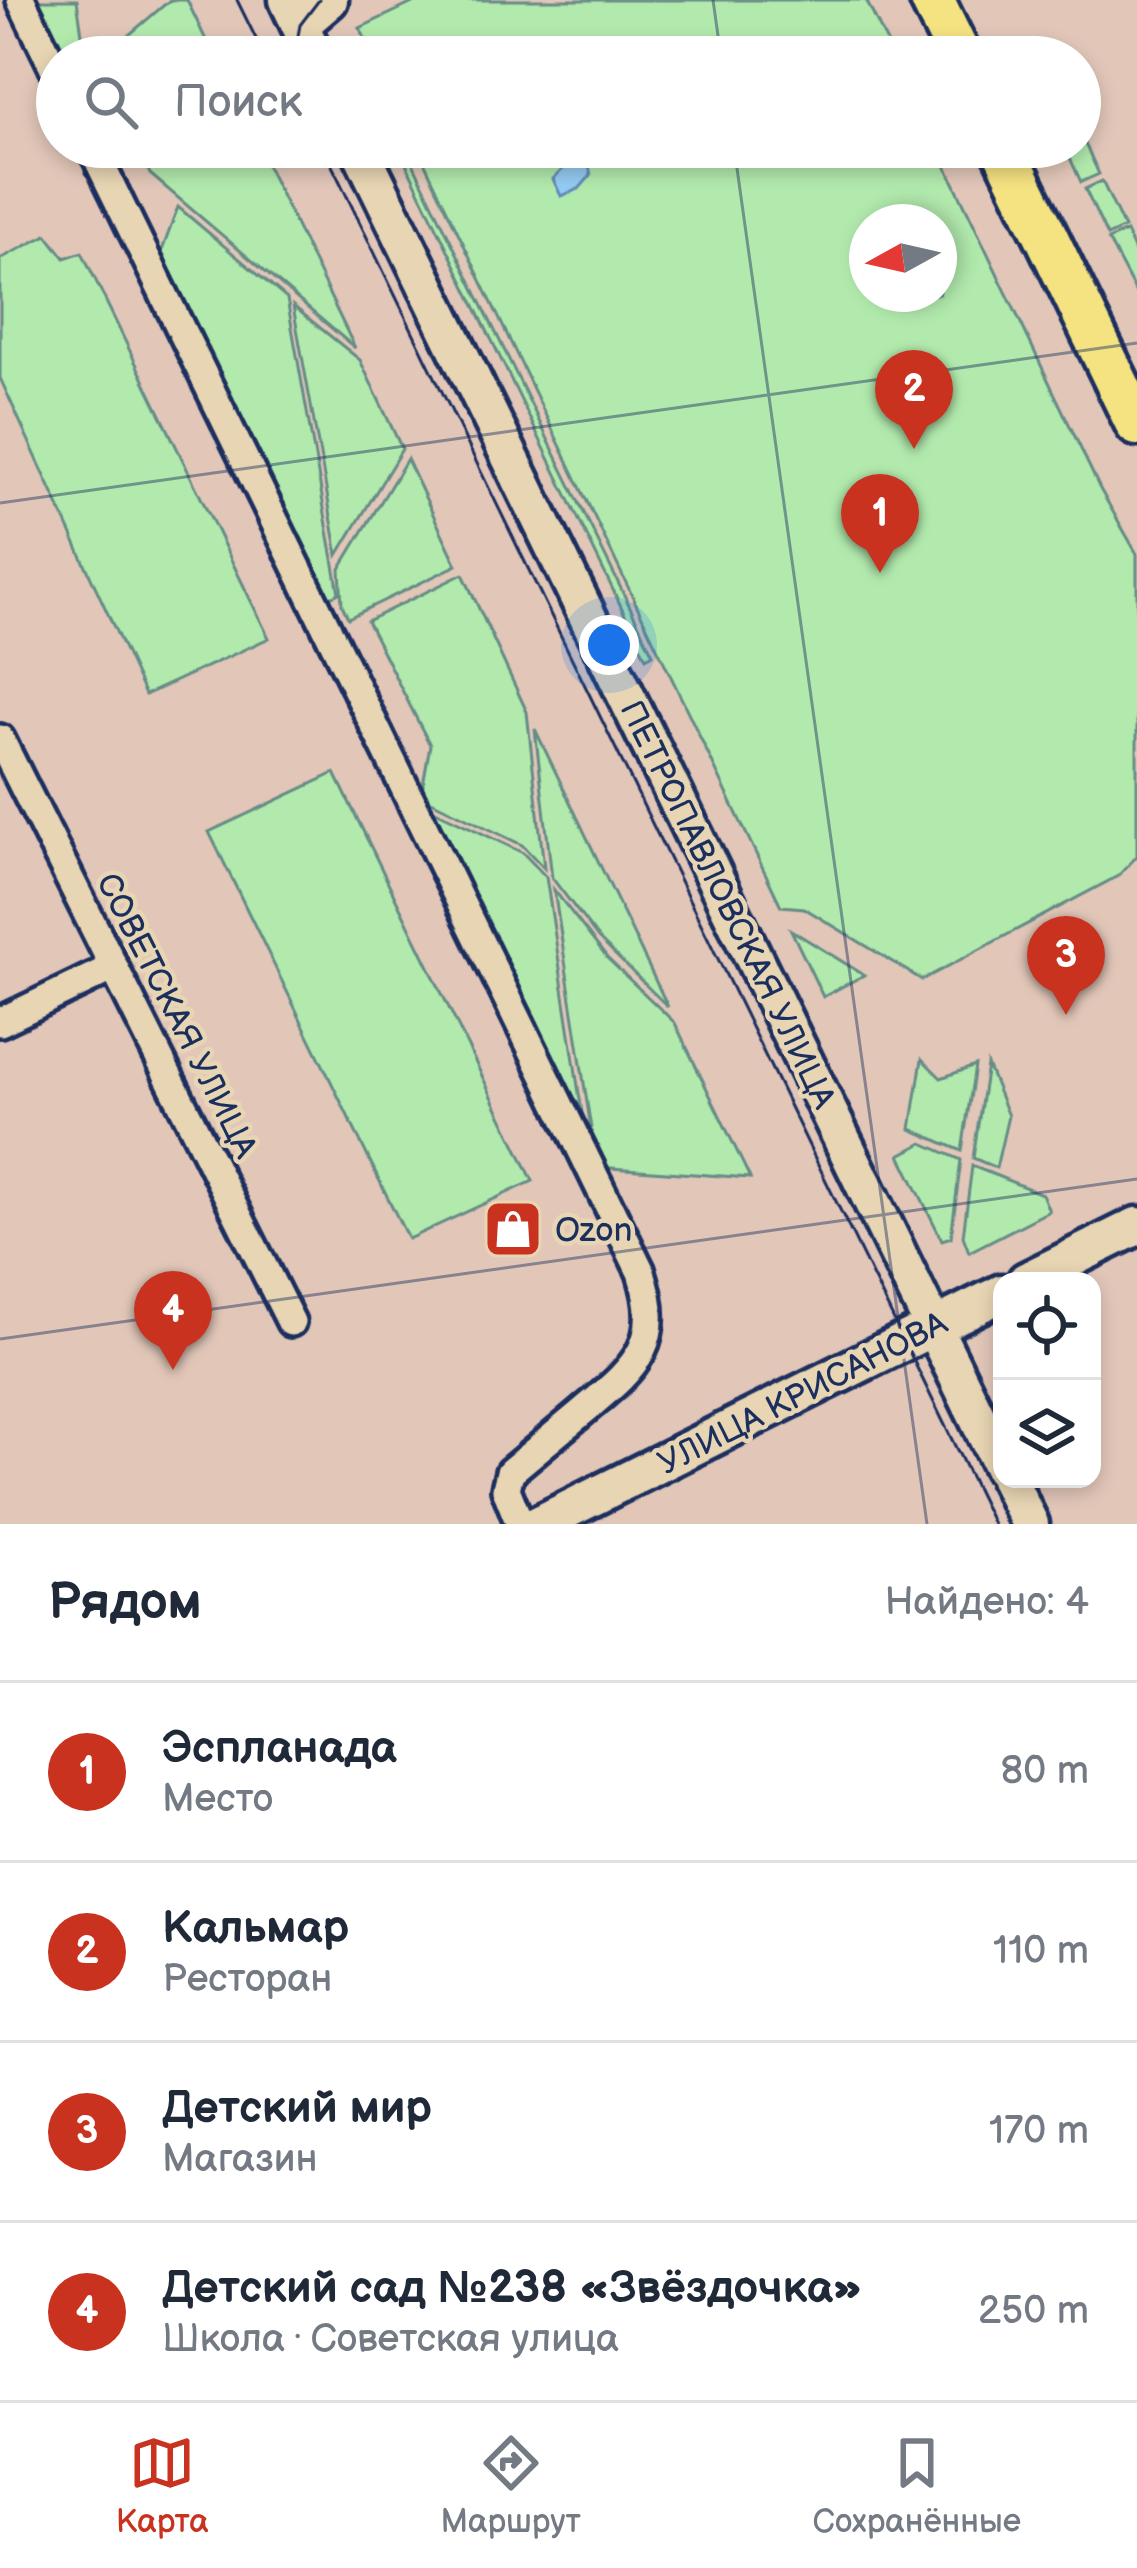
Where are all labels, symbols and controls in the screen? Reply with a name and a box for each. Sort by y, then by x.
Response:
search box [36,36,1101,168]
icon: search [78,69,144,135]
text: Поиск [174,75,302,130]
north arrow [849,204,957,312]
pin: 2 [875,350,953,449]
pin: 1 [841,474,919,573]
your location [579,615,639,675]
street label: ПЕТРОПАВЛОВСКАЯ УЛИЦА [611,694,844,1116]
street label: СОВЕТСКАЯ УЛИЦА [87,867,266,1166]
pin: 3 [1027,916,1105,1015]
shop icon: Ozon [482,1198,544,1260]
place label: Ozon [555,1211,632,1251]
pin: 4 [134,1271,212,1370]
map controls [993,1272,1101,1488]
button: locate [993,1272,1101,1380]
street label: УЛИЦА КРИСАНОВА [652,1303,955,1484]
button: layers [993,1380,1101,1488]
text: Рядом [48,1572,202,1633]
text: Найдено: 4 [885,1579,1089,1626]
text: Эспланада [162,1721,397,1776]
text: 1 [79,1748,95,1795]
text: 80 m [1001,1748,1089,1795]
text: Место [162,1776,273,1823]
text: Кальмар [162,1901,349,1956]
text: 2 [75,1928,99,1975]
text: 110 m [993,1928,1089,1975]
text: Ресторан [162,1956,332,2003]
text: Детский мир [162,2081,432,2136]
text: 3 [76,2108,98,2155]
text: 170 m [989,2108,1089,2155]
text: Магазин [162,2136,318,2183]
text: Детский сад №238 «Звёздочка» [162,2261,862,2316]
text: 4 [76,2288,98,2335]
text: 250 m [978,2288,1089,2335]
text: Школа · Советская улица [162,2316,619,2363]
tab: Карта [116,2430,209,2542]
tab: Маршрут [441,2430,581,2542]
tab: Сохранённые [813,2430,1021,2542]

